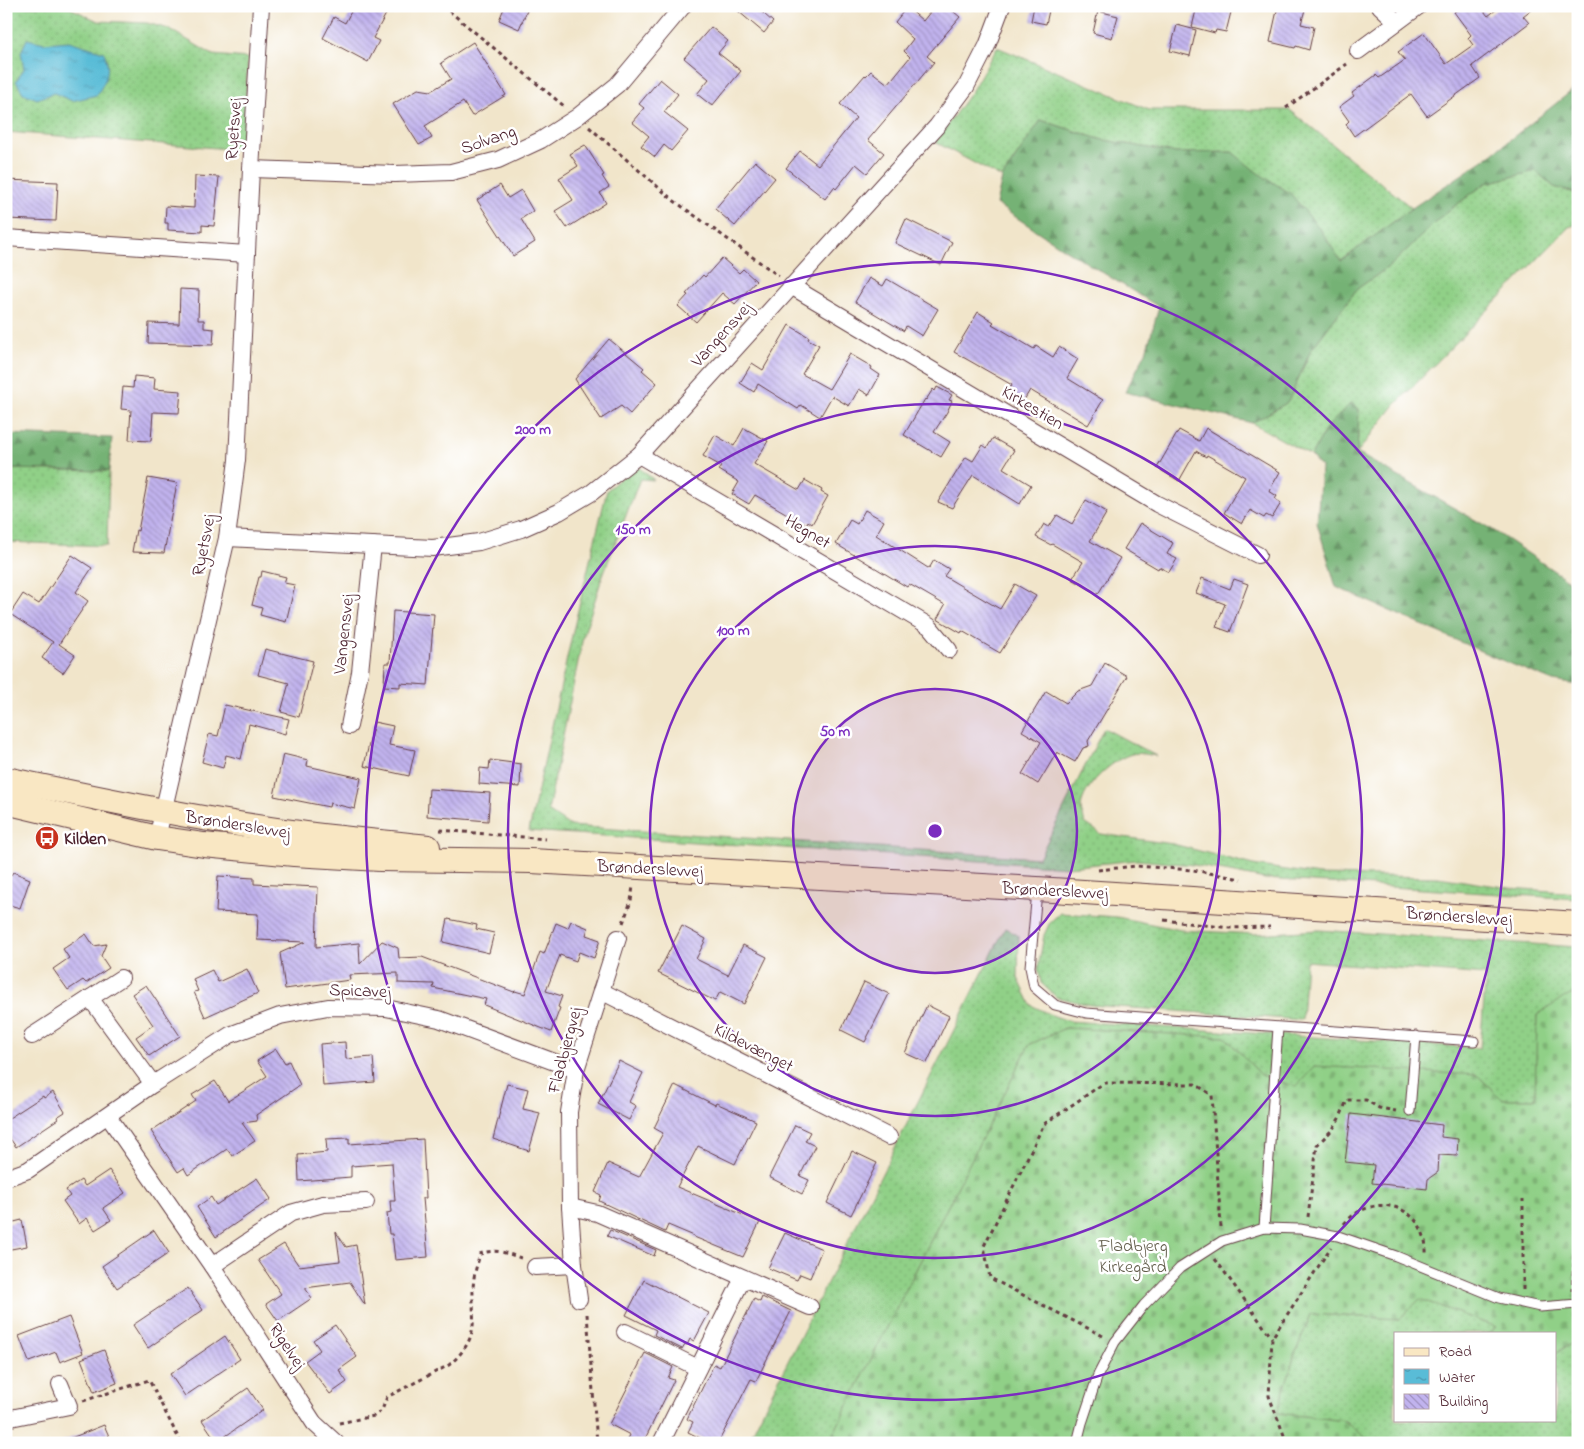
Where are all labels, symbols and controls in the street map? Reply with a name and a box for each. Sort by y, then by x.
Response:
street label: Ryetsvej [220,97,250,161]
street label: Solvang [457,119,520,163]
street label: Vangensvej [685,296,760,375]
street label: Kirkestien [996,380,1068,438]
text: 200 m [514,419,551,441]
street label: Hegnet [778,509,835,557]
street label: Ryetsvej [186,512,224,578]
text: 150 m [615,519,651,541]
street label: Vangensvej [328,592,363,677]
text: 100 m [716,620,750,642]
text: 50 m [820,721,851,743]
street label: Brønderslevvej [182,805,292,847]
centre of rings [926,822,944,840]
bus stop icon: Kilden [34,825,60,851]
place label: Kilden [64,827,106,853]
street label: Brønderslevvej [595,854,704,886]
street label: Brønderslevvej [1000,876,1109,908]
street label: Brønderslevvej [1404,901,1513,935]
street label: Spicavej [329,978,391,1006]
street label: Fladbjergvej [542,1004,591,1098]
street label: Kildevænget [708,1018,797,1081]
park label: Fladbjerg Kirkegård [1097,1234,1168,1282]
street label: Rigelvej [261,1318,311,1377]
legend [1394,1332,1556,1422]
text: Road [1439,1341,1472,1363]
text: Water [1439,1367,1475,1389]
text: Building [1438,1391,1488,1414]

